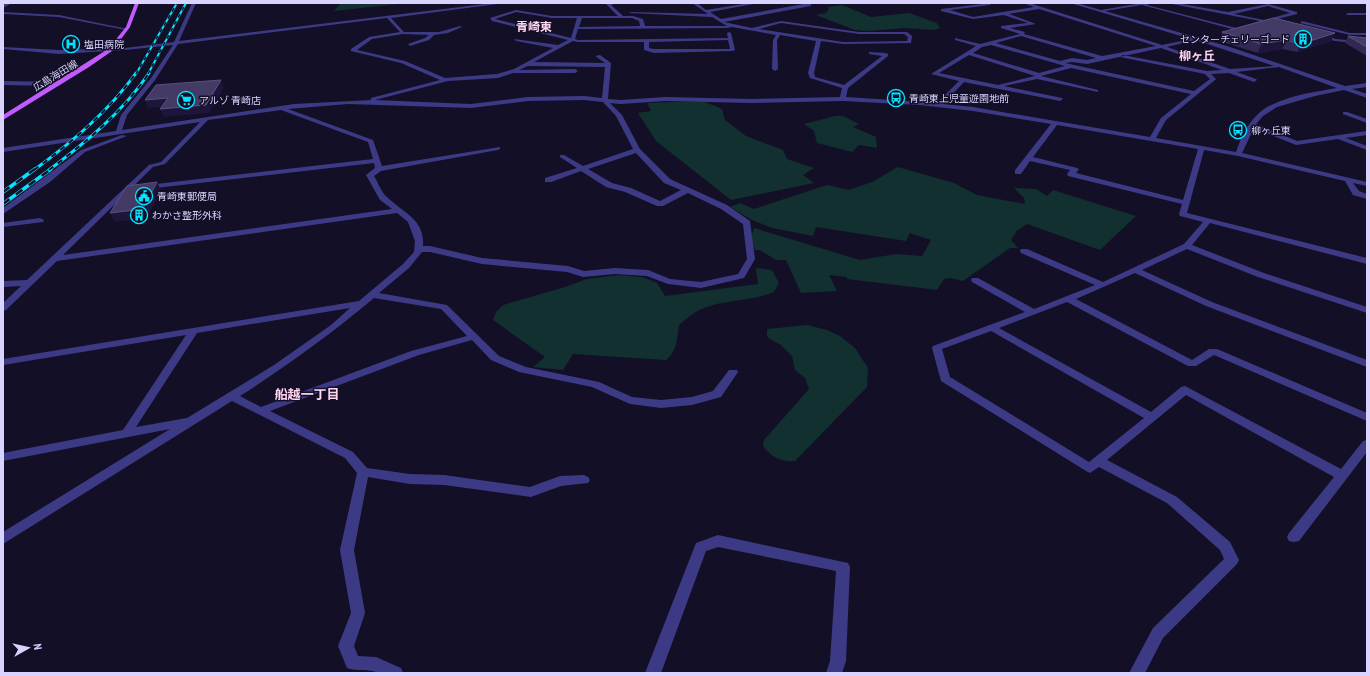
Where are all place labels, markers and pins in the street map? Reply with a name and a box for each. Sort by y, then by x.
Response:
building icon: センターチェリーゴード [1293,29,1313,49]
place label: センターチェリーゴード [1180,33,1290,46]
hospital icon: 塩田病院 [61,34,81,54]
place label: 塩田病院 [84,38,124,51]
bus stop icon: 青崎東上児童遊園地前 [886,88,906,108]
supermarket icon: アルゾ 青崎店 [176,90,196,110]
place label: 青崎東上児童遊園地前 [909,92,1009,105]
place label: アルゾ 青崎店 [199,94,261,107]
bus stop icon: 柳ヶ丘東 [1228,120,1248,140]
place label: 柳ヶ丘東 [1251,124,1291,137]
public building icon: 青崎東郵便局 [134,186,154,206]
place label: 青崎東郵便局 [157,190,217,203]
building icon: わかさ整形外科 [129,205,149,225]
place label: わかさ整形外科 [152,209,222,222]

